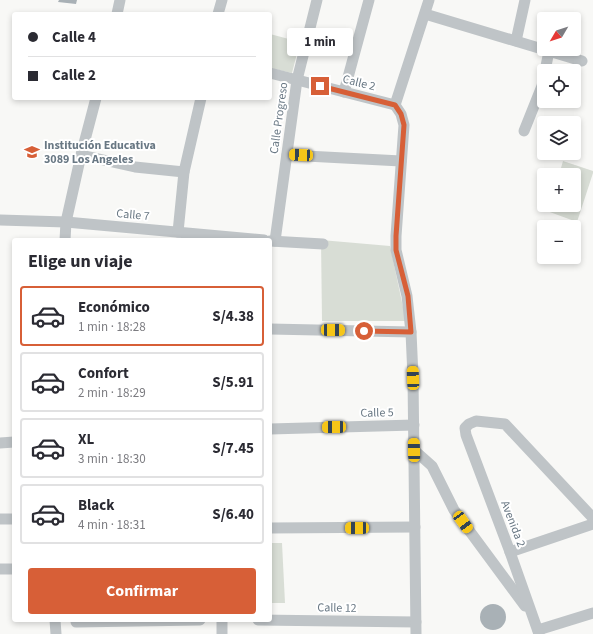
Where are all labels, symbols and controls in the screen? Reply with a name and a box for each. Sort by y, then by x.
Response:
north arrow [537,12,581,56]
map controls [537,12,581,264]
text: Calle 4 [52,27,96,48]
callout: 1 min [287,28,353,56]
text: 1 min [304,33,336,51]
button: locate [537,64,581,108]
text: Calle 2 [52,65,96,86]
street label: Calle 2 [341,71,377,95]
route end [311,77,329,95]
street label: Calle Progreso [266,81,292,155]
button: layers [537,116,581,160]
place label: Institución Educativa 3089 Los Angeles [44,137,156,168]
school or university icon: Institución Educativa 3089 Los Angeles [23,143,41,161]
car [289,148,313,162]
button: + [537,168,581,212]
street label: Calle 7 [116,205,150,225]
button: − [537,220,581,264]
text: Elige un viaje [28,249,133,274]
text: Económico [78,297,150,318]
icon: car [30,298,66,334]
text: S/4.38 [212,306,254,327]
text: 1 min · 18:28 [78,318,146,336]
route start [355,322,373,340]
car [321,324,345,336]
text: Confort [78,363,129,384]
icon: car [30,364,66,400]
car [407,366,419,390]
text: S/5.91 [212,372,254,393]
text: 2 min · 18:29 [78,384,146,402]
street label: Calle 5 [360,404,394,422]
car [322,421,346,433]
text: XL [78,429,94,450]
icon: car [30,430,66,466]
text: S/7.45 [212,438,254,459]
car [408,438,420,462]
text: 3 min · 18:30 [78,450,146,468]
text: Black [78,495,115,516]
icon: car [30,496,66,532]
street label: Avenida 2 [496,498,530,550]
text: S/6.40 [212,504,254,525]
car [451,509,475,535]
text: 4 min · 18:31 [78,516,146,534]
car [345,522,369,534]
button: Confirmar [28,568,256,614]
street label: Calle 12 [317,599,357,617]

